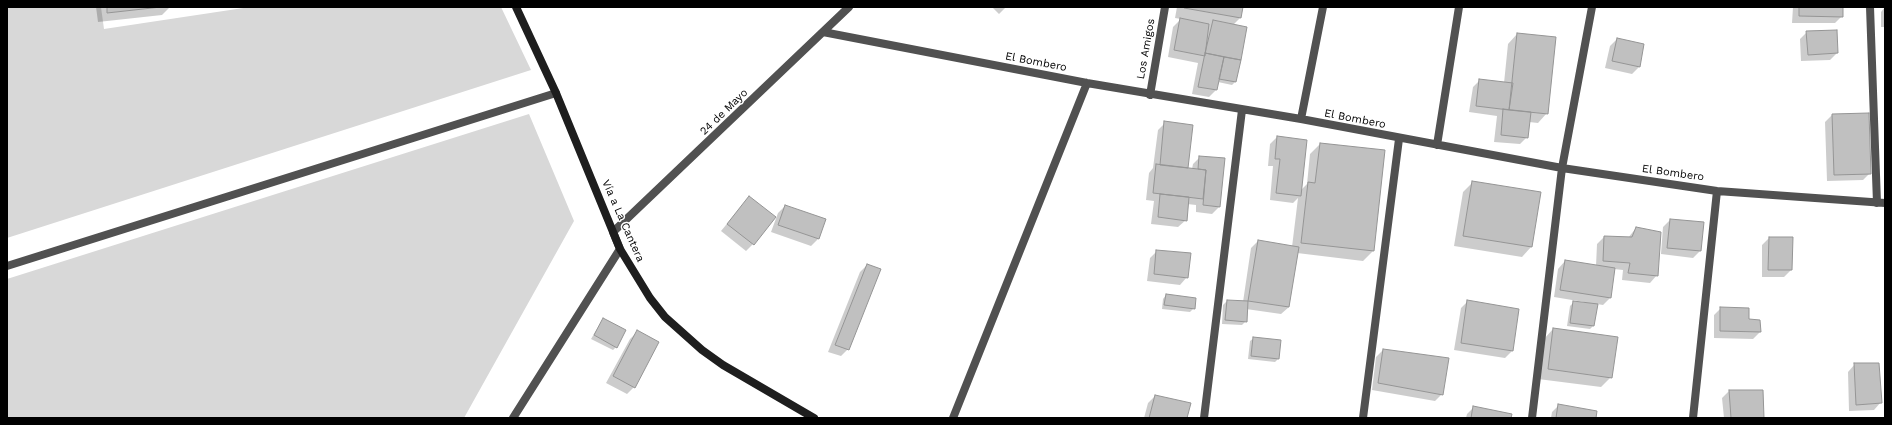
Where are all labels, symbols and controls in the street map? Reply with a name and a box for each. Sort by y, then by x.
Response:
street label: Los Amigos [1134,18,1158,80]
street label: El Bombero [1004,50,1068,74]
street label: 24 de Mayo [697,86,751,138]
street label: El Bombero [1323,107,1387,131]
street label: El Bombero [1641,162,1705,184]
street label: Vía a La Cantera [599,178,647,264]

